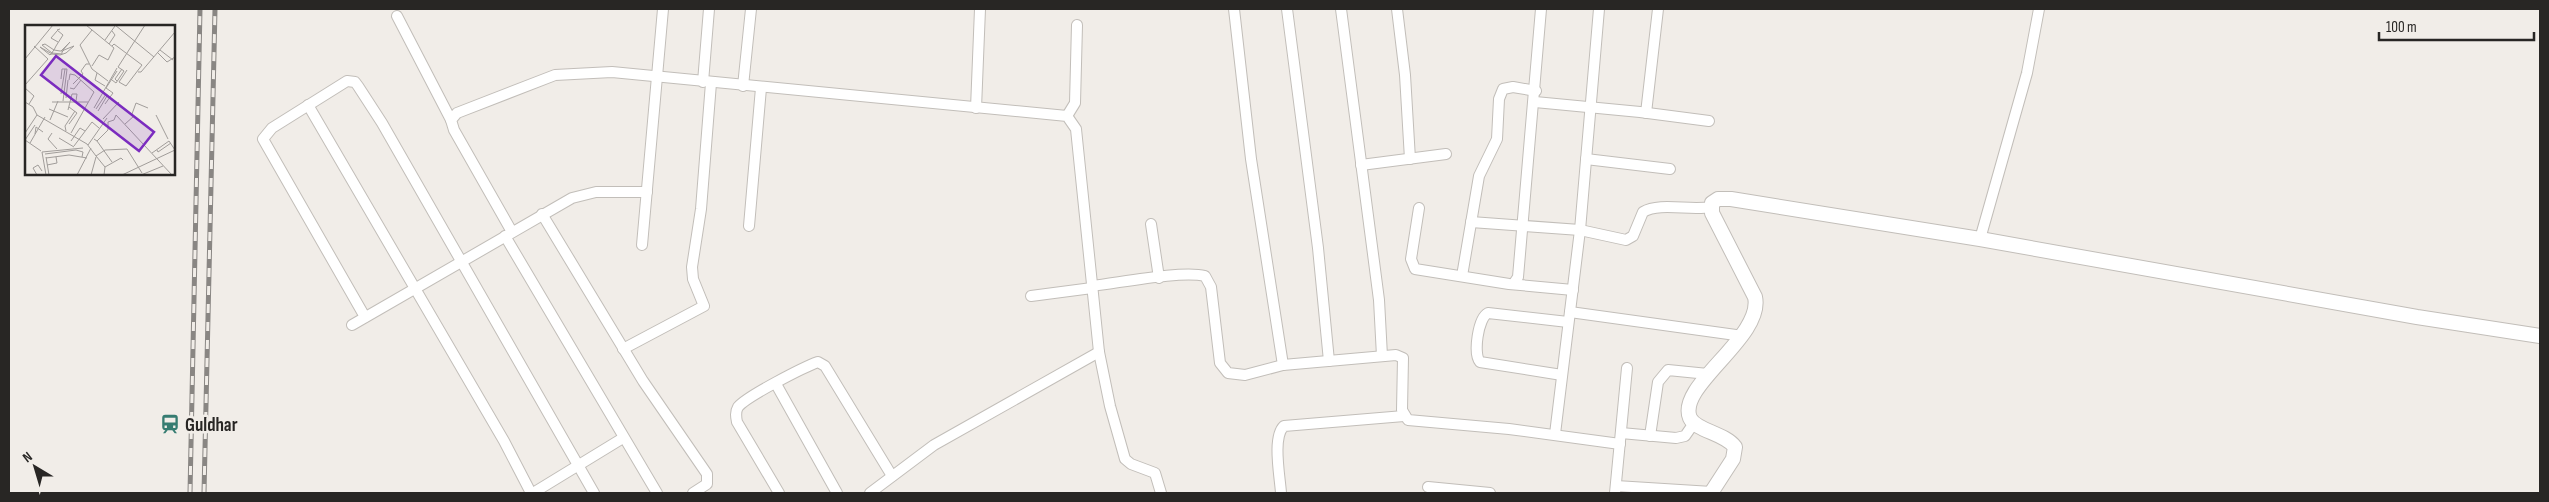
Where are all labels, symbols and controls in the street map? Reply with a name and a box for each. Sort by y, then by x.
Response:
scale bar [2379,10,2534,42]
text: 100 m [2386,18,2417,37]
inset map [25,25,175,175]
station icon: Guldhar [159,413,181,435]
place label: Guldhar [185,414,238,437]
north arrow [10,442,60,492]
text: N [19,448,35,466]

